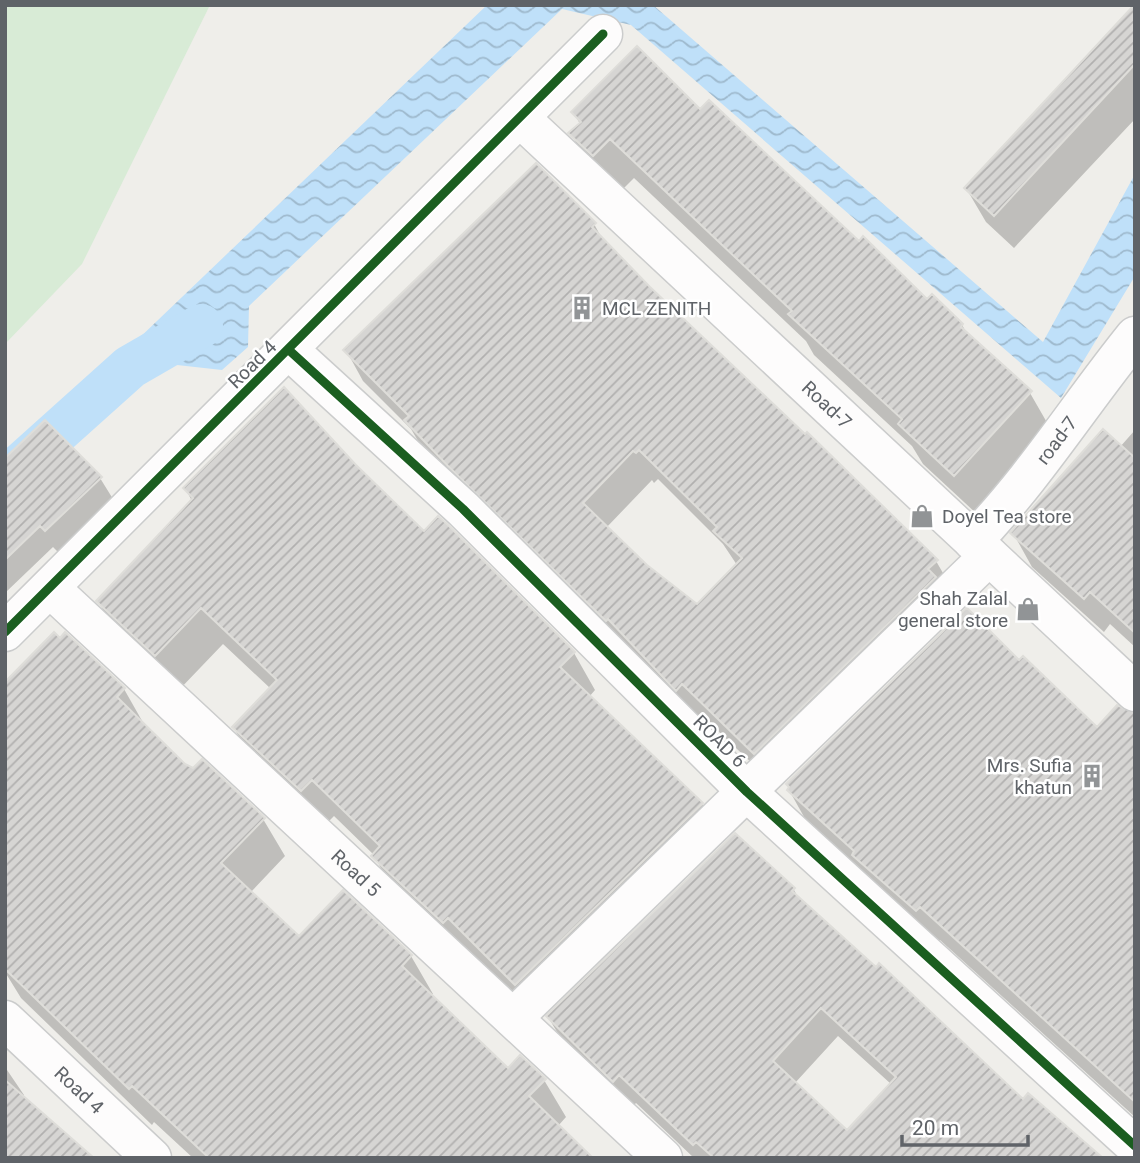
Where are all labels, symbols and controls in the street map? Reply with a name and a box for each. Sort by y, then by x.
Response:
building icon: MCL ZENITH [568,294,596,322]
place label: MCL ZENITH [602,297,711,320]
street label: Road 4 [223,335,282,393]
street label: Road-7 [797,376,856,434]
street label: road-7 [1031,412,1082,469]
shop icon: Doyel Tea store [908,502,936,530]
place label: Doyel Tea store [942,505,1072,528]
place label: Shah Zalal general store [898,587,1008,632]
shop icon: Shah Zalal general store [1014,595,1042,623]
street label: ROAD 6 [689,710,751,772]
place label: Mrs. Sufia khatun [987,754,1072,799]
building icon: Mrs. Sufia khatun [1078,762,1106,790]
street label: Road 5 [326,844,385,902]
street label: Road 4 [50,1062,109,1119]
scale bar [902,1104,1028,1148]
text: 20 m [912,1116,959,1140]

